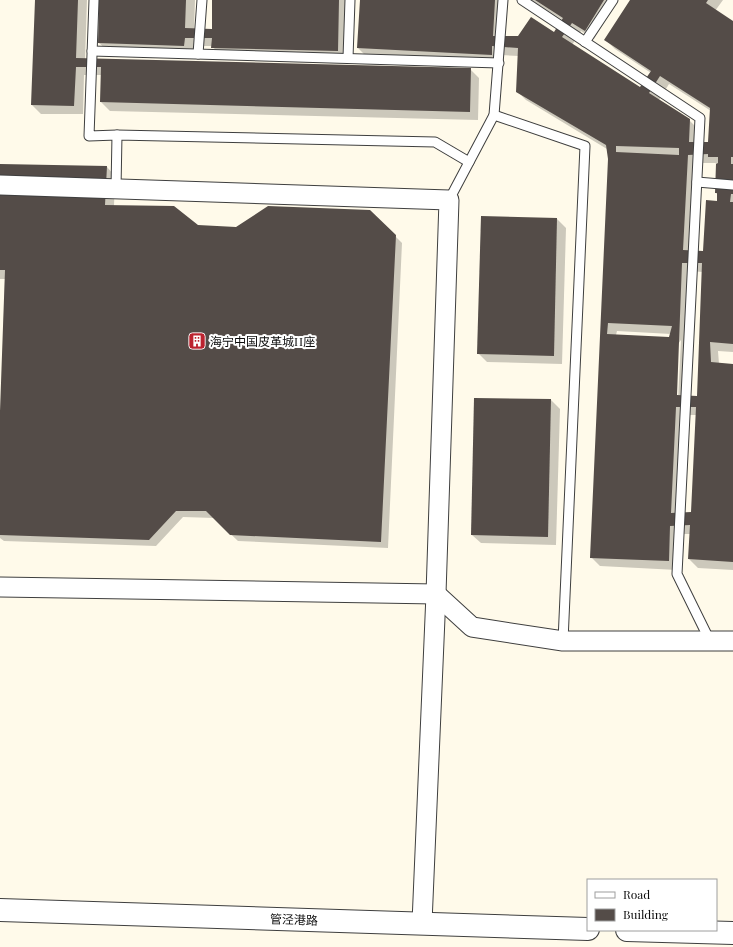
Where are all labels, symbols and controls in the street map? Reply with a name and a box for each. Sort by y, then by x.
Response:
building icon: 海宁中国皮革城H座 [187,331,207,351]
place label: 海宁中国皮革城H座 [210,333,315,349]
legend [587,879,717,931]
text: Road [623,886,650,902]
text: Building [623,906,669,922]
street label: 管泾港路 [270,910,318,928]

